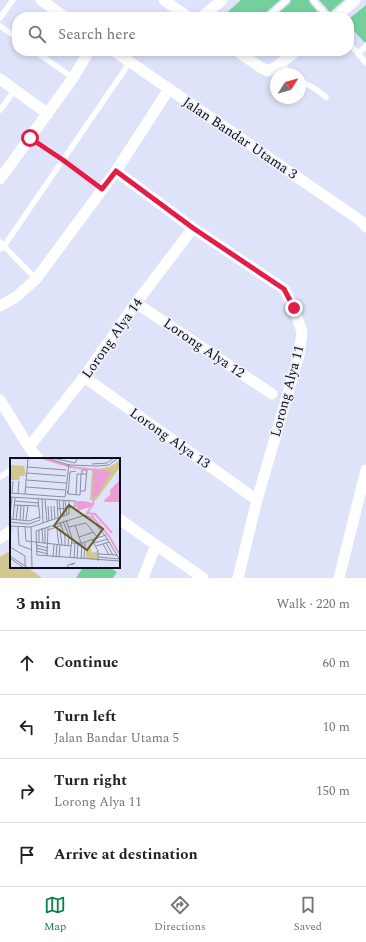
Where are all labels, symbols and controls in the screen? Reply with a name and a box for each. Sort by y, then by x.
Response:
search box [12,12,354,56]
icon: search [26,23,48,45]
text: Search here [58,23,136,46]
north arrow [270,68,306,104]
street label: Jalan Bandar Utama 3 [178,92,302,184]
route start [21,129,39,147]
street label: Lorong Alya 14 [76,293,148,383]
route end [285,299,303,317]
street label: Lorong Alya 12 [159,313,249,383]
street label: Lorong Alya 11 [265,343,309,439]
street label: Lorong Alya 13 [125,402,215,474]
inset map [10,458,120,568]
text: 3 min [16,591,61,617]
text: Walk · 220 m [276,594,350,614]
text: Continue [54,651,119,674]
icon: ahead [16,652,38,674]
text: 60 m [323,653,350,673]
text: Turn left [54,705,116,728]
icon: left [16,716,38,738]
text: 10 m [323,717,350,737]
text: Jalan Bandar Utama 5 [54,728,179,748]
text: Turn right [54,769,127,792]
icon: right [16,780,38,802]
text: 150 m [316,781,350,801]
text: Lorong Alya 11 [54,792,142,812]
text: Arrive at destination [54,843,198,866]
icon: arrive [16,844,38,866]
tab: Map [44,894,66,935]
tab: Directions [154,894,206,935]
tab: Saved [294,894,322,935]

